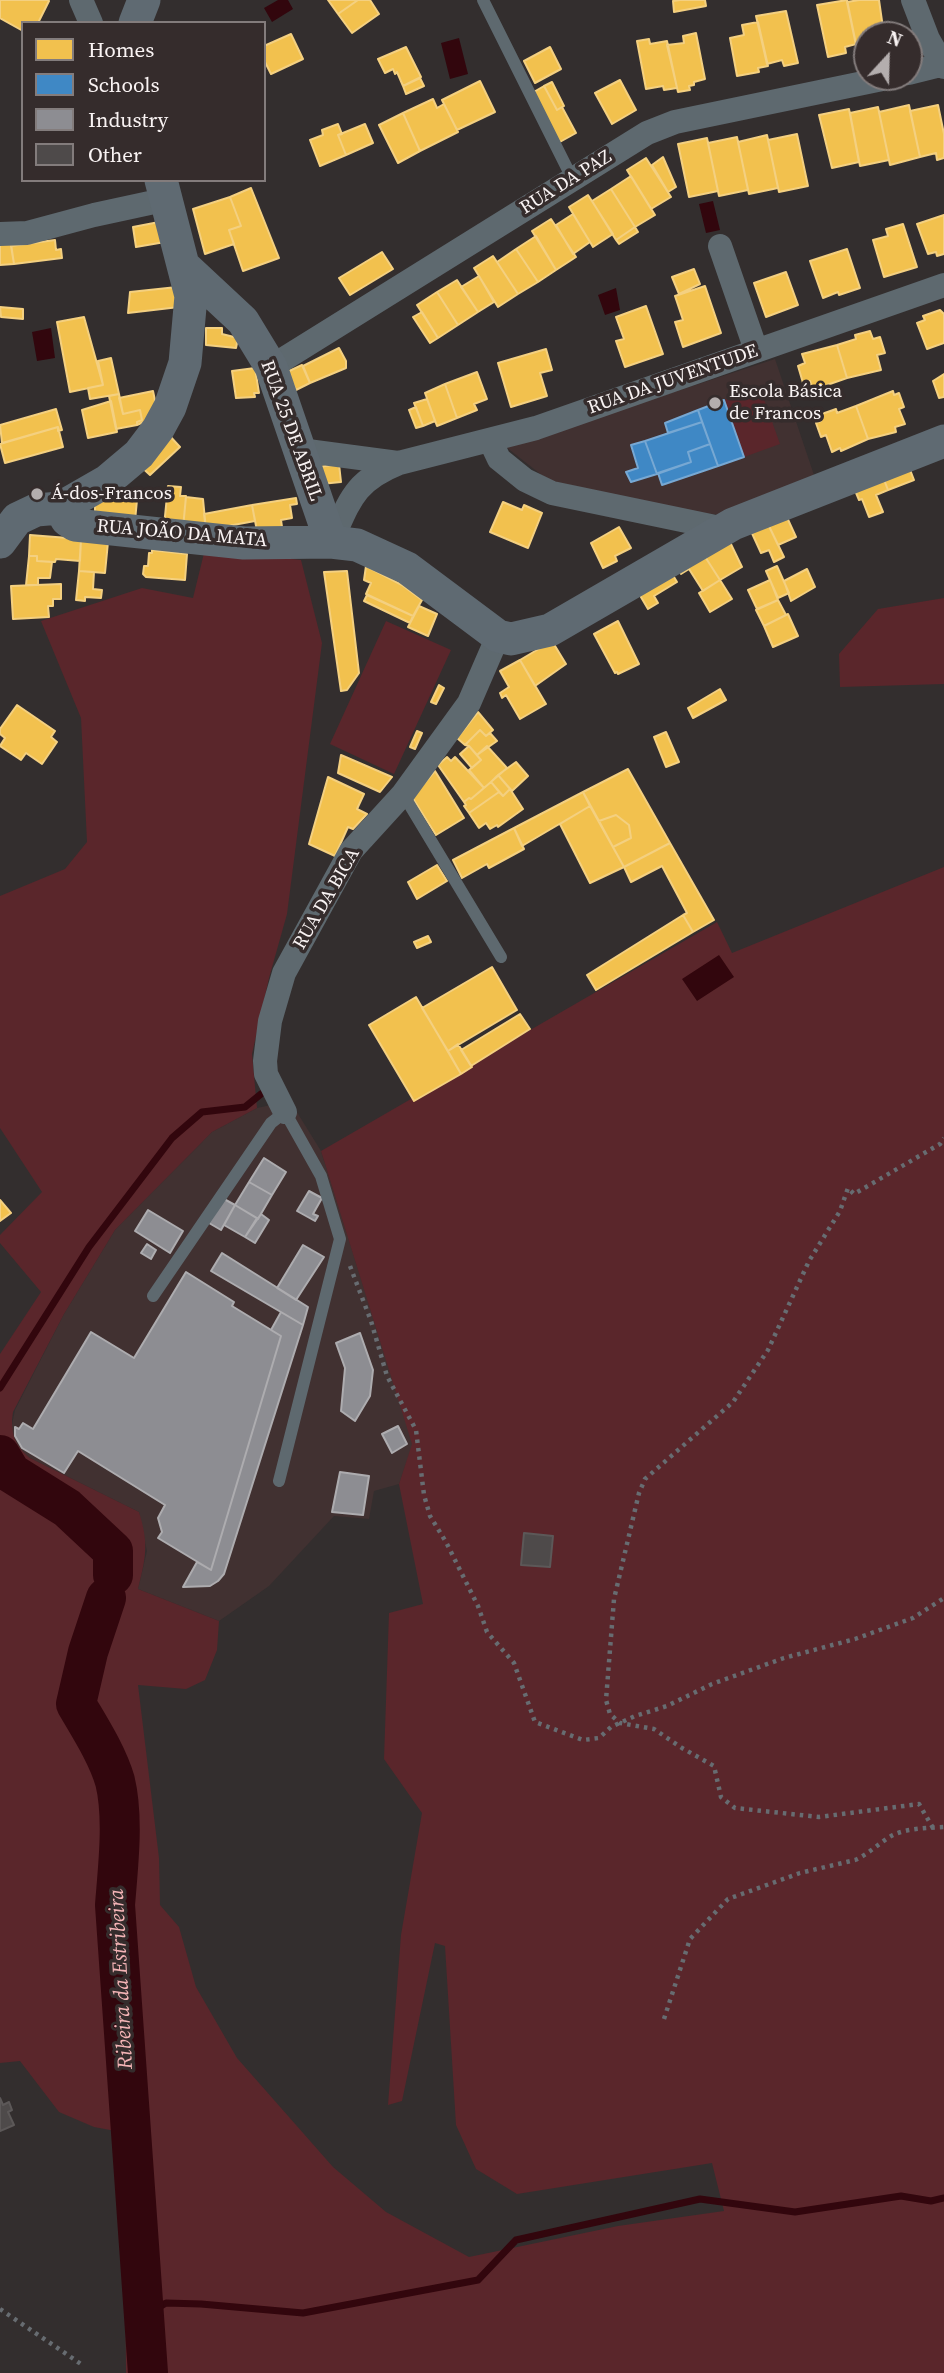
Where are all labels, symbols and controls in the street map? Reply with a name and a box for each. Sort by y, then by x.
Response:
legend [21,21,266,182]
north arrow [853,21,923,91]
text: N [884,24,906,53]
text: Homes [88,35,154,64]
text: Schools [88,70,160,99]
text: Industry [88,105,168,134]
text: Other [88,140,142,169]
street label: RUA DA PAZ [516,146,616,220]
street label: RUA DA JUVENTUDE [585,340,761,420]
street label: RUA 25 DE ABRIL [255,358,327,504]
place label: Escola Básica de Francos [729,381,842,425]
marker: Escola Básica de Francos [707,395,723,411]
place label: Á-dos-Francos [51,483,172,505]
marker: Á-dos-Francos [29,486,45,502]
street label: RUA JOÃO DA MATA [96,515,268,553]
street label: RUA DA BICA [289,844,365,954]
water label: Ribeira da Estribeira [105,1888,139,2070]

